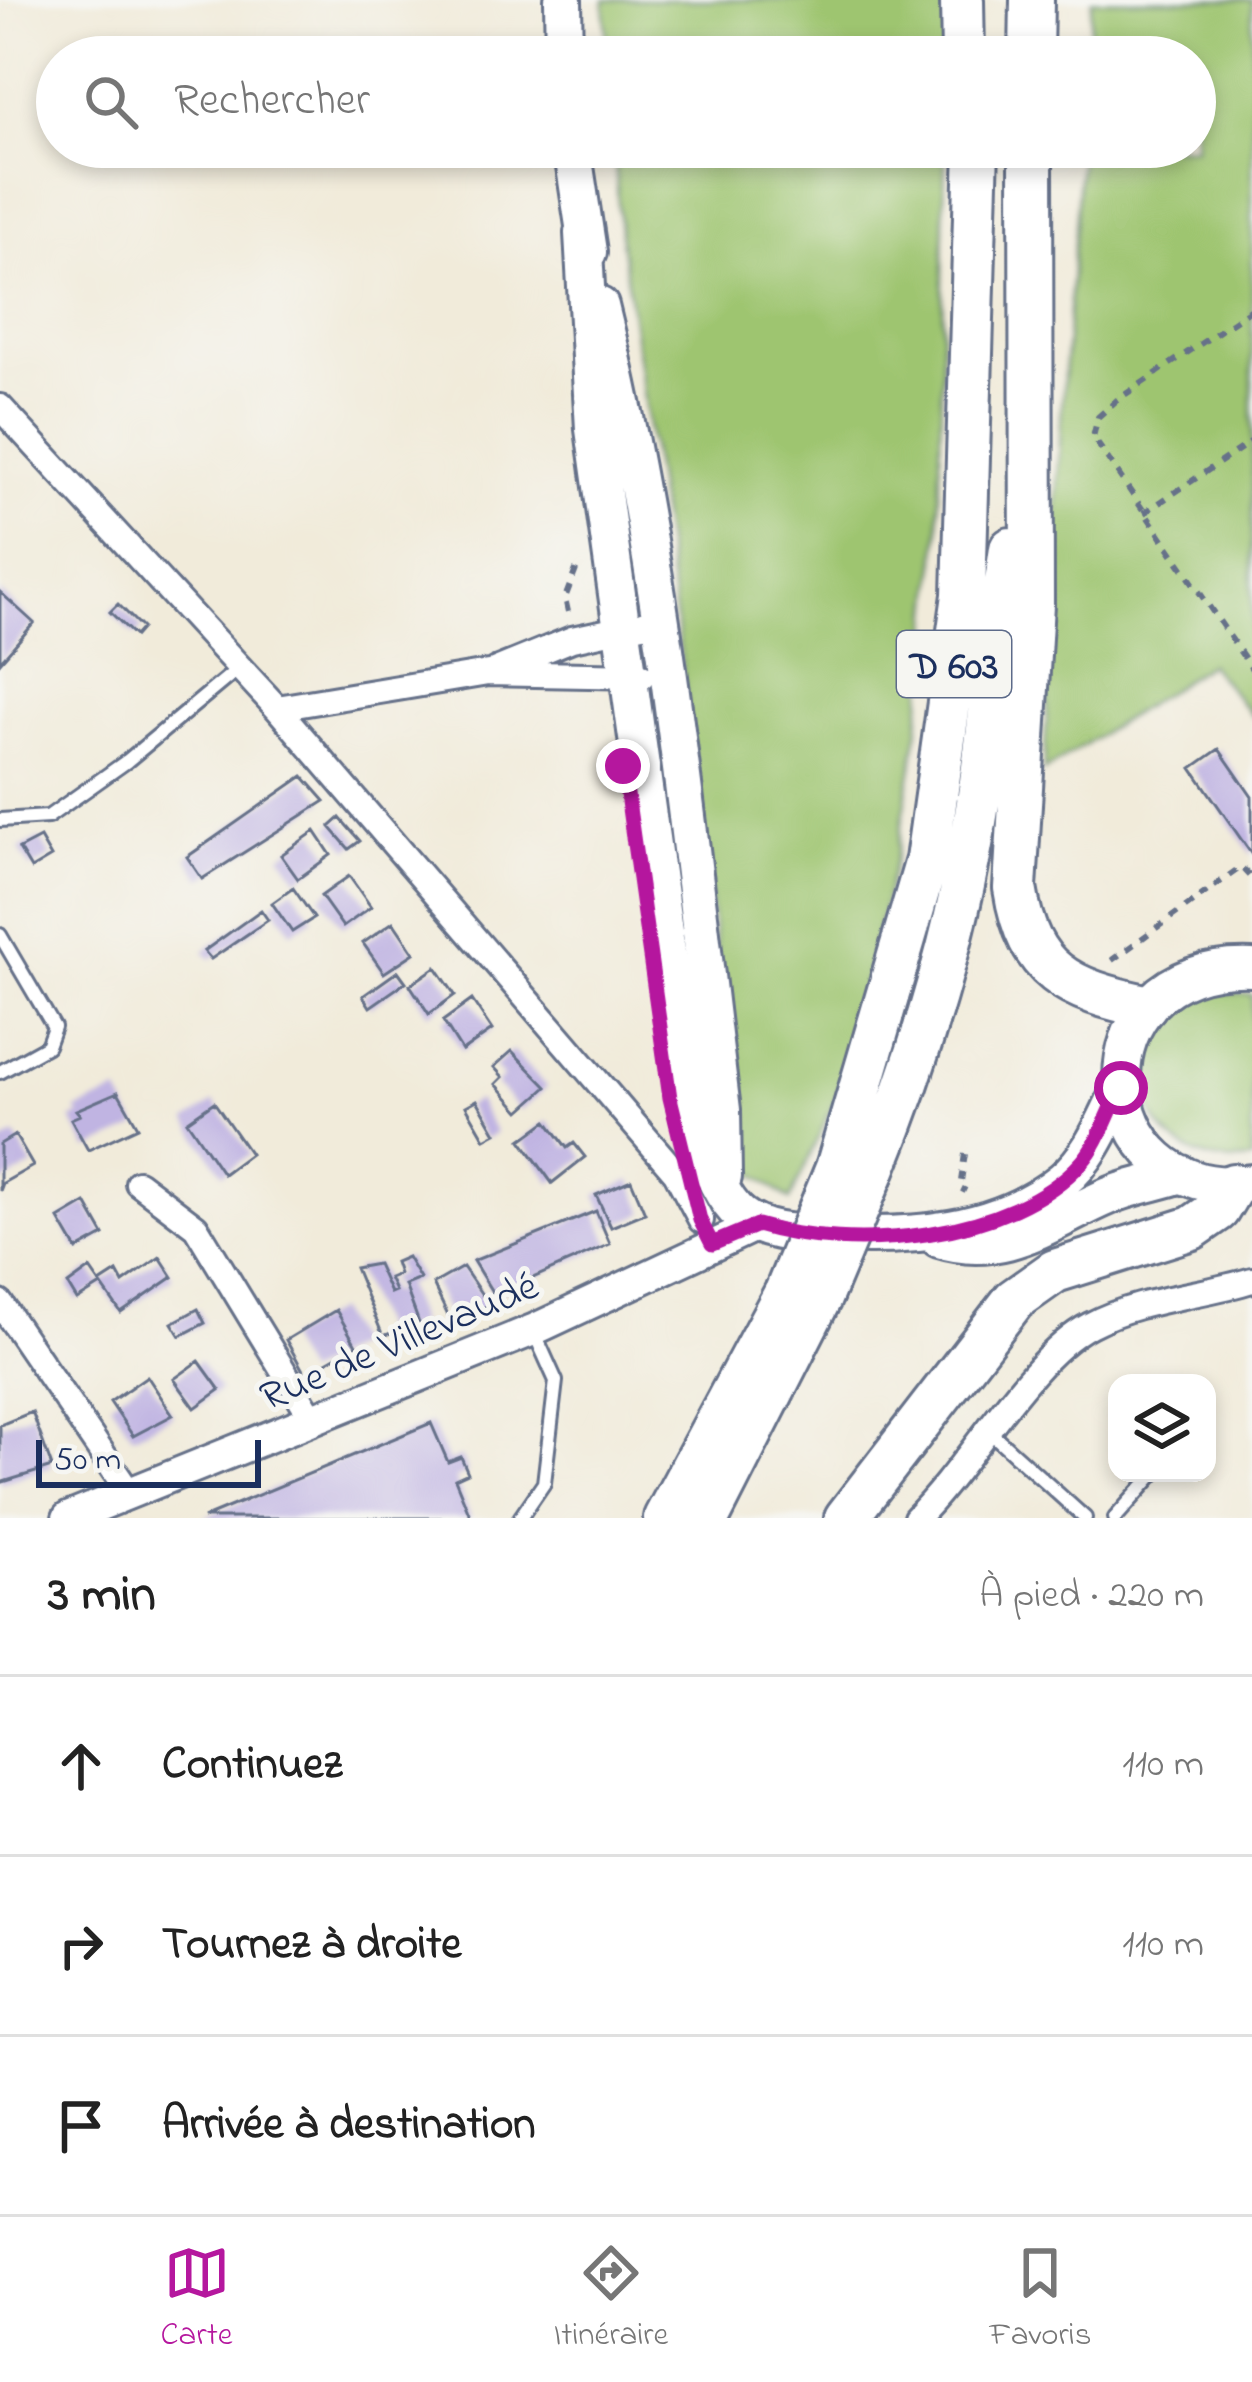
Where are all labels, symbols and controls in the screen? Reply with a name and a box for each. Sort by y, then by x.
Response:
search box [36,36,1216,168]
icon: search [78,69,144,135]
text: Rechercher [174,69,370,135]
road number: D 603 [897,631,1011,697]
route end [596,739,650,793]
route start [1094,1061,1148,1115]
street label: Rue de Villevaudé [251,1257,548,1429]
map controls [1108,1374,1216,1482]
button: layers [1108,1374,1216,1482]
scale bar [36,1434,261,1487]
text: 50 m [54,1437,121,1485]
text: 3 min [48,1559,156,1634]
text: À pied · 220 m [979,1568,1204,1625]
icon: ahead [48,1733,114,1799]
text: Continuez [162,1733,342,1799]
text: 110 m [1122,1737,1204,1794]
icon: right [48,1913,114,1979]
text: Tournez à droite [162,1913,461,1979]
text: 110 m [1122,1917,1204,1974]
icon: arrive [48,2093,114,2159]
text: Arrivée à destination [162,2093,536,2159]
tab: Carte [161,2240,233,2360]
tab: Itinéraire [554,2240,668,2360]
tab: Favoris [989,2240,1091,2360]

